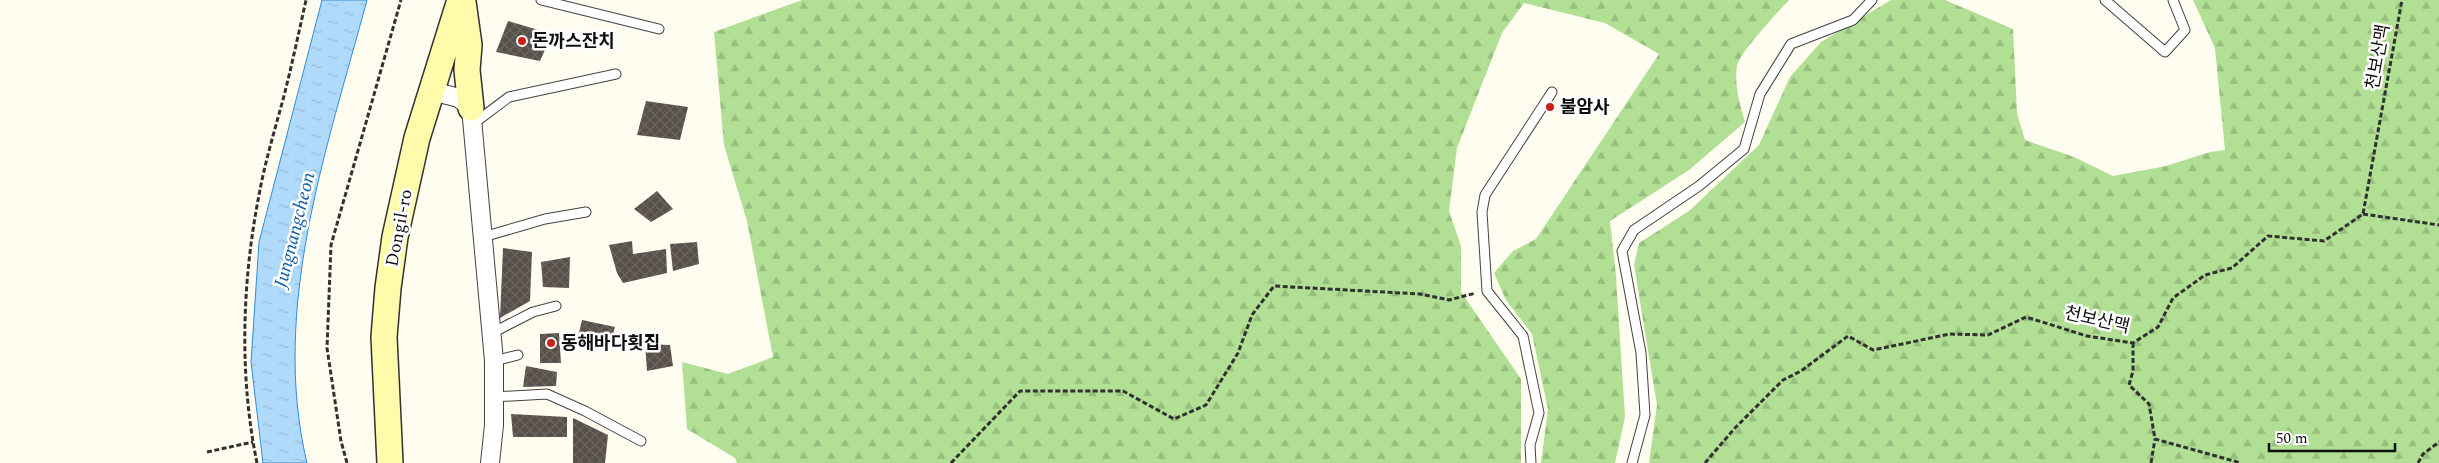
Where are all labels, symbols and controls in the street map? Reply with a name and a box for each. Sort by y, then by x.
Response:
street label: 천보산맥 [2359,22,2397,92]
place label: 돈까스잔치 [532,28,615,55]
marker: 돈까스잔치 [516,35,528,47]
place label: 불암사 [1560,94,1610,121]
marker: 불암사 [1544,101,1556,113]
water label: Jungnangcheon [266,169,323,293]
street label: Dongil-ro [378,187,420,269]
street label: 천보산맥 [2062,299,2132,341]
place label: 동해바다횟집 [561,330,660,357]
marker: 동해바다횟집 [545,337,557,349]
scale bar [2269,420,2395,452]
text: 50 m [2276,427,2308,450]

